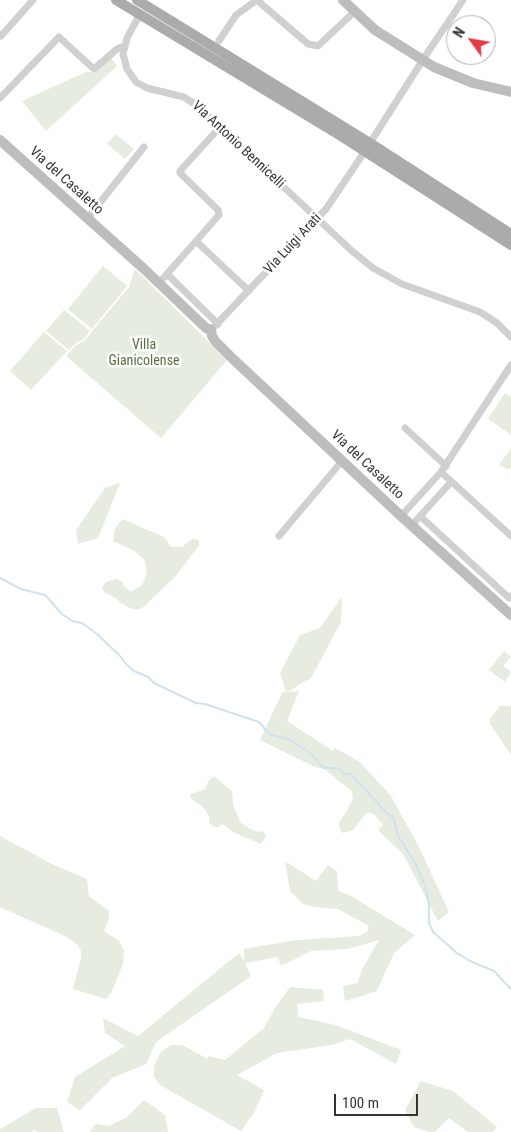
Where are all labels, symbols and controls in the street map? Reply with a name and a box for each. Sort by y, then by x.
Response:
north arrow [446,15,496,65]
text: N [450,25,468,40]
street label: Via Antonio Bennicelli [188,98,288,192]
street label: Via del Casaletto [26,143,106,219]
street label: Via Luigi Arati [261,210,325,278]
park label: Villa Gianicolense [108,337,180,370]
street label: Via del Casaletto [327,427,407,503]
scale bar [336,1084,420,1116]
text: 100 m [342,1094,379,1112]

